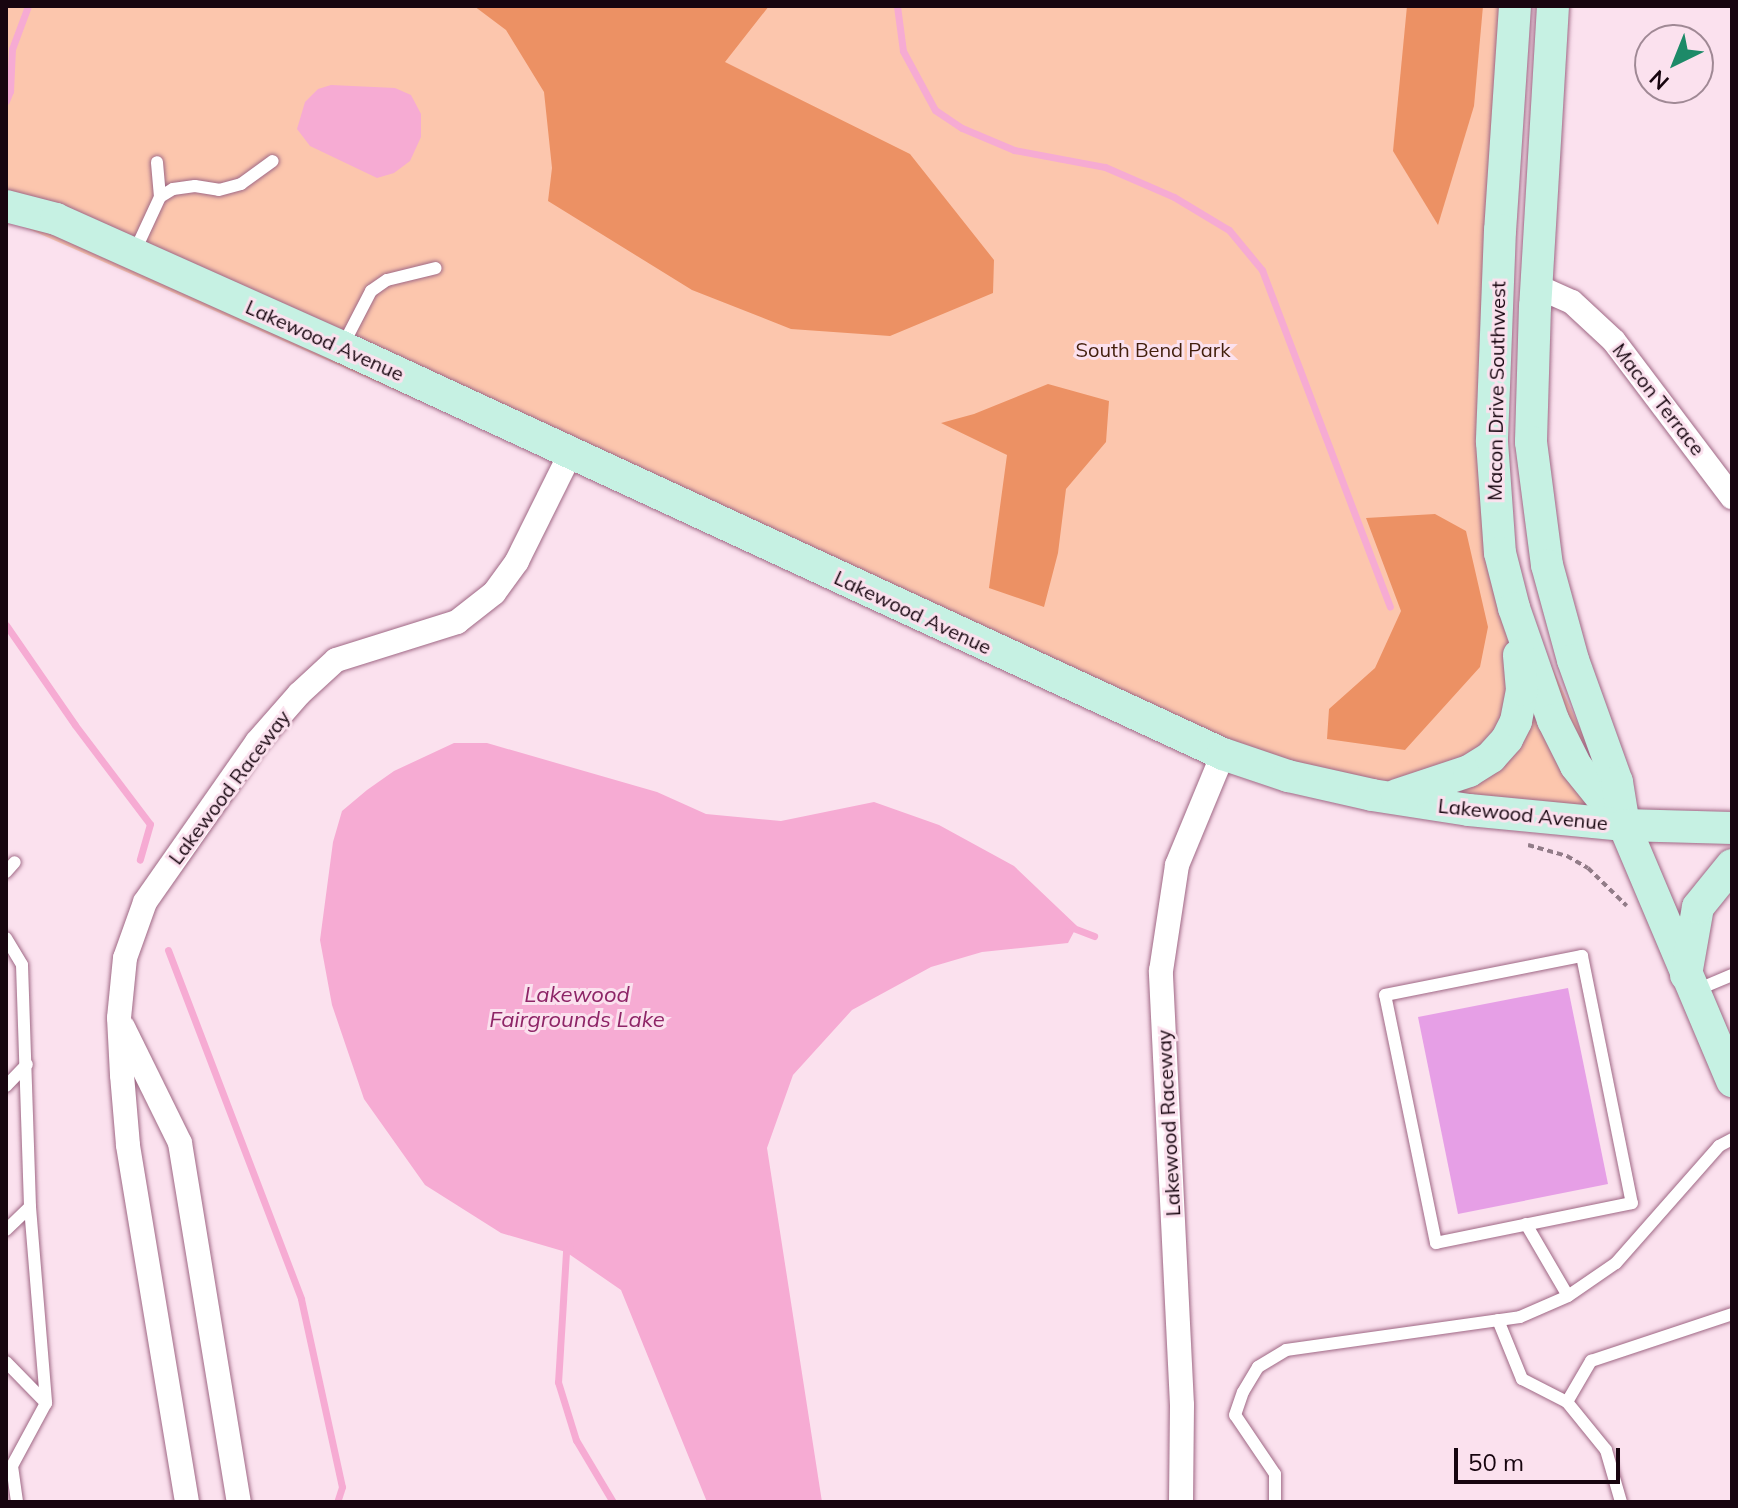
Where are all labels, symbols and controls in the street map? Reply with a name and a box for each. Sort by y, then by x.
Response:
north arrow [1634,24,1714,104]
text: N [1643,64,1675,96]
street label: Macon Drive Southwest [1482,281,1510,501]
street label: Lakewood Avenue [242,294,408,386]
park label: South Bend Park [1076,337,1230,361]
street label: Macon Terrace [1608,338,1710,460]
street label: Lakewood Avenue [831,565,995,659]
street label: Lakewood Raceway [163,705,295,869]
street label: Lakewood Avenue [1437,793,1609,835]
water label: Lakewood Fairgrounds Lake [489,981,665,1032]
street label: Lakewood Raceway [1151,1029,1185,1217]
scale bar [1458,1432,1624,1482]
text: 50 m [1468,1447,1524,1477]

